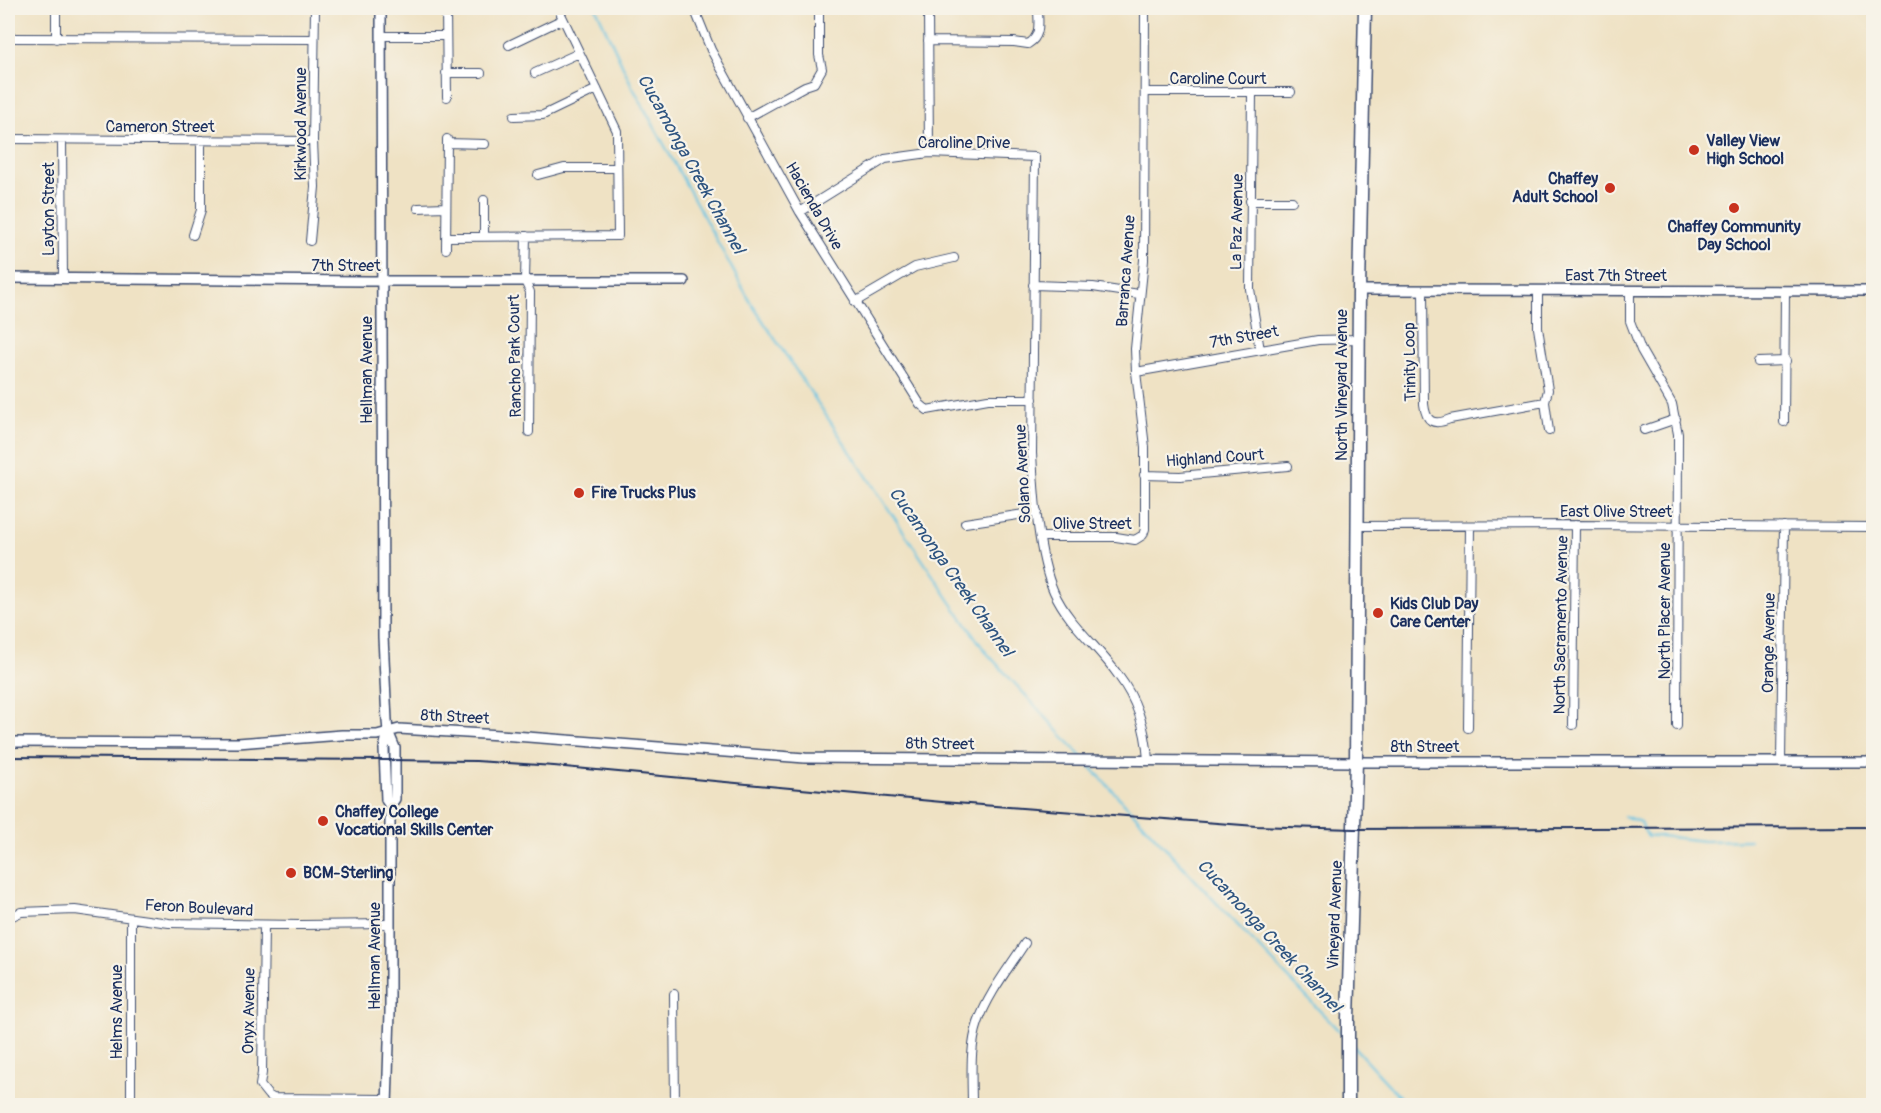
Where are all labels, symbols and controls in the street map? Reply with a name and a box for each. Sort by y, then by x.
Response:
street label: Kirkwood Avenue [291,67,311,181]
street label: Caroline Court [1170,69,1267,89]
water label: Cucamonga Creek Channel [632,70,751,259]
street label: Cameron Street [105,117,215,137]
place label: Valley View High School [1706,131,1784,169]
street label: Caroline Drive [918,133,1010,153]
marker: Valley View High School [1687,143,1701,157]
street label: Hacienda Drive [781,159,847,254]
street label: Layton Street [39,161,59,256]
place label: Chaffey Adult School [1512,169,1598,207]
street label: La Paz Avenue [1226,173,1248,270]
marker: Chaffey Adult School [1603,181,1617,195]
marker: Chaffey Community Day School [1727,201,1741,215]
street label: Barranca Avenue [1112,214,1140,328]
place label: Chaffey Community Day School [1667,217,1801,255]
street label: 7th Street [311,256,381,276]
street label: East 7th Street [1565,266,1668,286]
street label: Rancho Park Court [504,294,526,418]
street label: North Vineyard Avenue [1332,309,1352,461]
street label: Hellman Avenue [357,316,377,424]
street label: 7th Street [1208,321,1280,353]
street label: Trinity Loop [1399,322,1421,402]
street label: Solano Avenue [1010,424,1036,524]
street label: Highland Court [1165,445,1265,471]
place label: Fire Trucks Plus [591,483,697,503]
water label: Cucamonga Creek Channel [884,483,1019,663]
marker: Fire Trucks Plus [572,486,586,500]
street label: East Olive Street [1560,502,1673,522]
street label: Olive Street [1052,514,1132,534]
street label: North Sacramento Avenue [1549,535,1573,715]
street label: North Placer Avenue [1655,542,1675,680]
street label: Orange Avenue [1758,592,1780,693]
place label: Kids Club Day Care Center [1390,594,1478,632]
marker: Kids Club Day Care Center [1371,606,1385,620]
street label: 8th Street [420,705,490,729]
street label: 8th Street [905,733,975,755]
street label: 8th Street [1391,737,1460,757]
place label: Chaffey College Vocational Skills Center [335,802,494,840]
marker: Chaffey College Vocational Skills Center [316,814,330,828]
water label: Cucamonga Creek Channel [1192,854,1347,1019]
street label: Vineyard Avenue [1323,860,1347,970]
place label: BCM-Sterling [303,863,393,883]
marker: BCM-Sterling [284,866,298,880]
street label: Feron Boulevard [144,895,254,921]
street label: Hellman Avenue [365,902,385,1010]
street label: Helms Avenue [107,964,127,1059]
street label: Onyx Avenue [238,968,260,1054]

